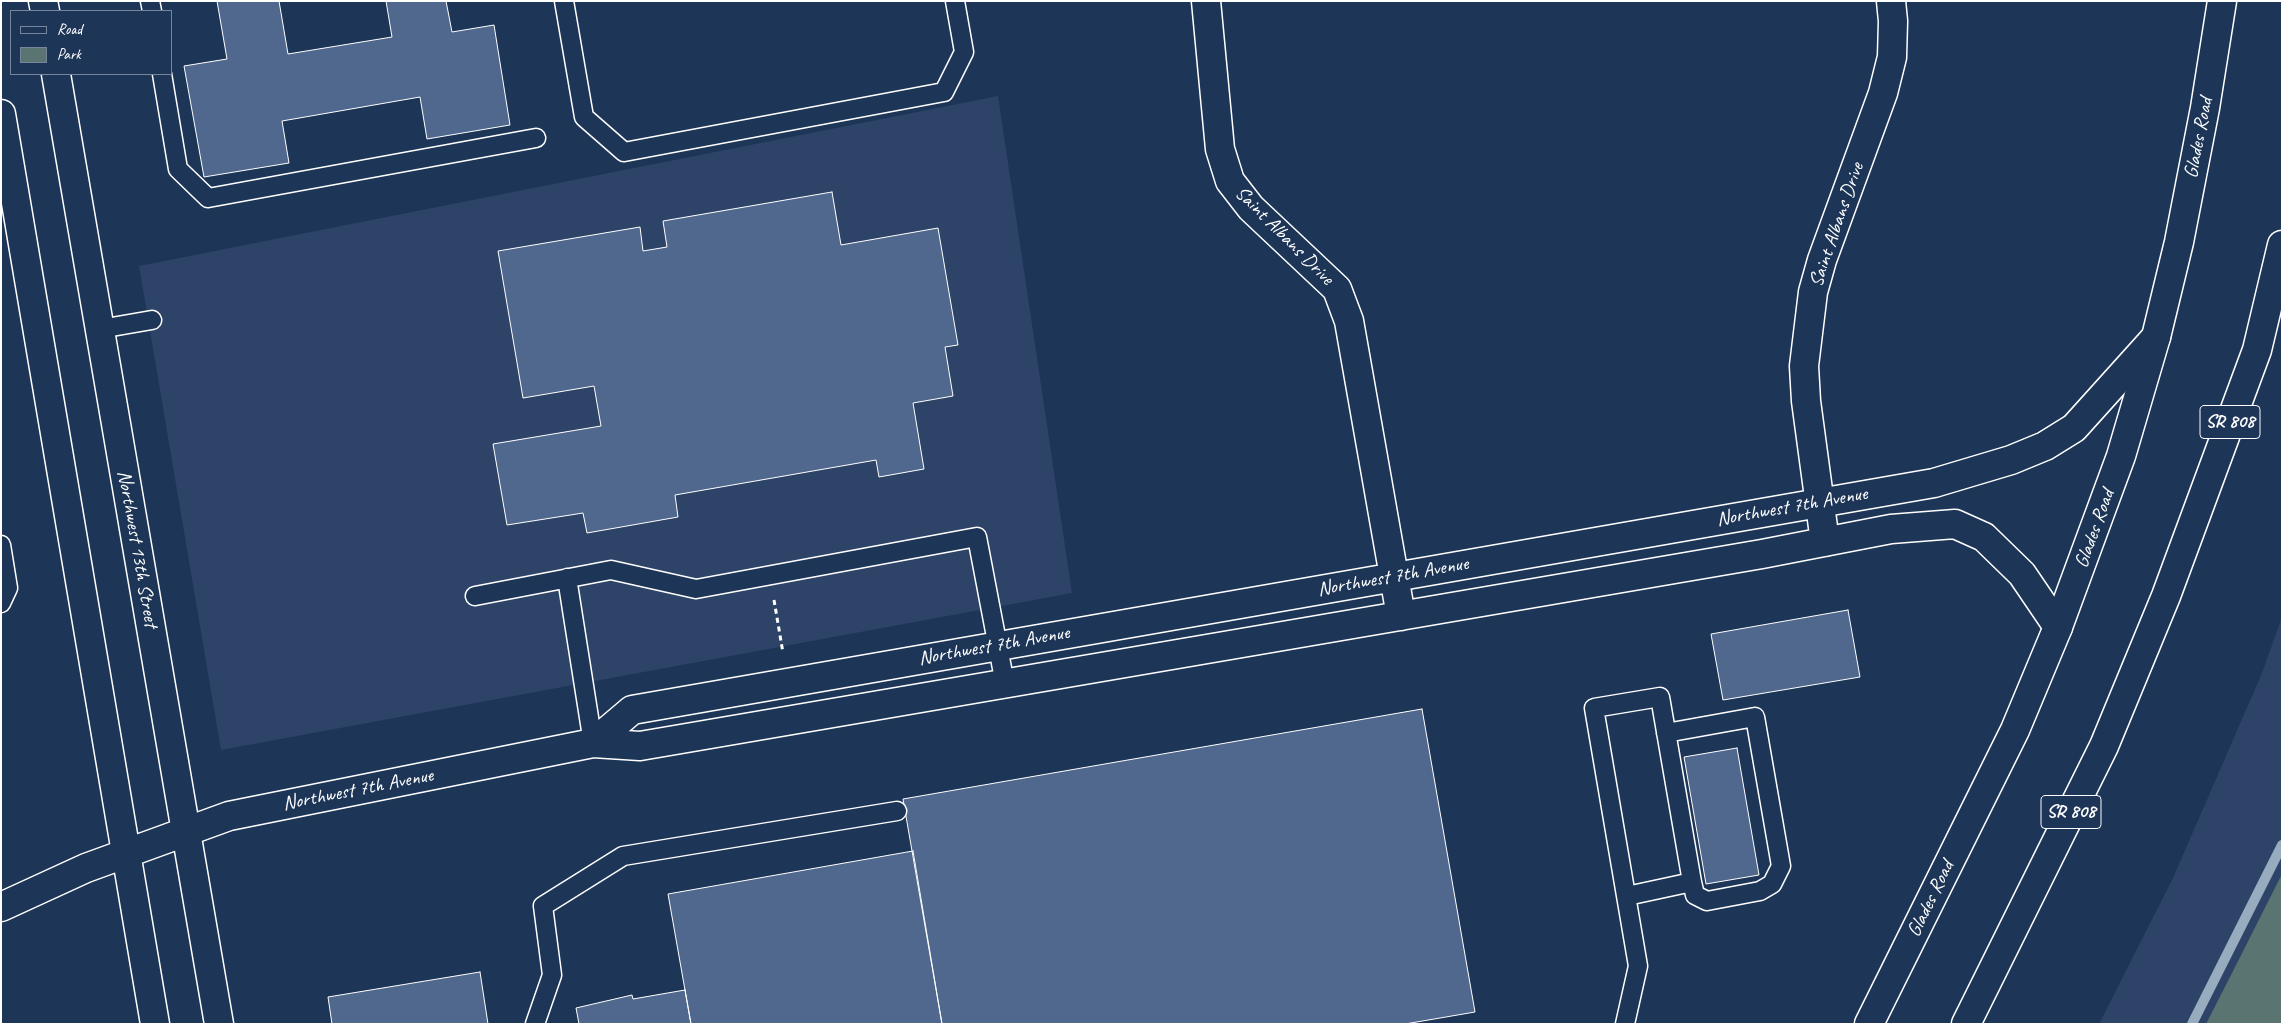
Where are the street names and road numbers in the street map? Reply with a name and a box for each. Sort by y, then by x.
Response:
street label: Glades Road [2179,96,2219,180]
street label: Saint Albans Drive [1805,160,1869,290]
street label: Saint Albans Drive [1230,182,1338,290]
road number: SR 808 [2200,406,2260,438]
street label: Northwest 13th Street [111,469,163,629]
street label: Northwest 7th Avenue [1715,482,1869,532]
street label: Glades Road [2070,487,2120,571]
street label: Northwest 7th Avenue [1316,552,1470,602]
street label: Northwest 7th Avenue [917,621,1071,671]
street label: Northwest 7th Avenue [281,764,435,816]
road number: SR 808 [2041,796,2101,829]
street label: Glades Road [1902,857,1960,941]

